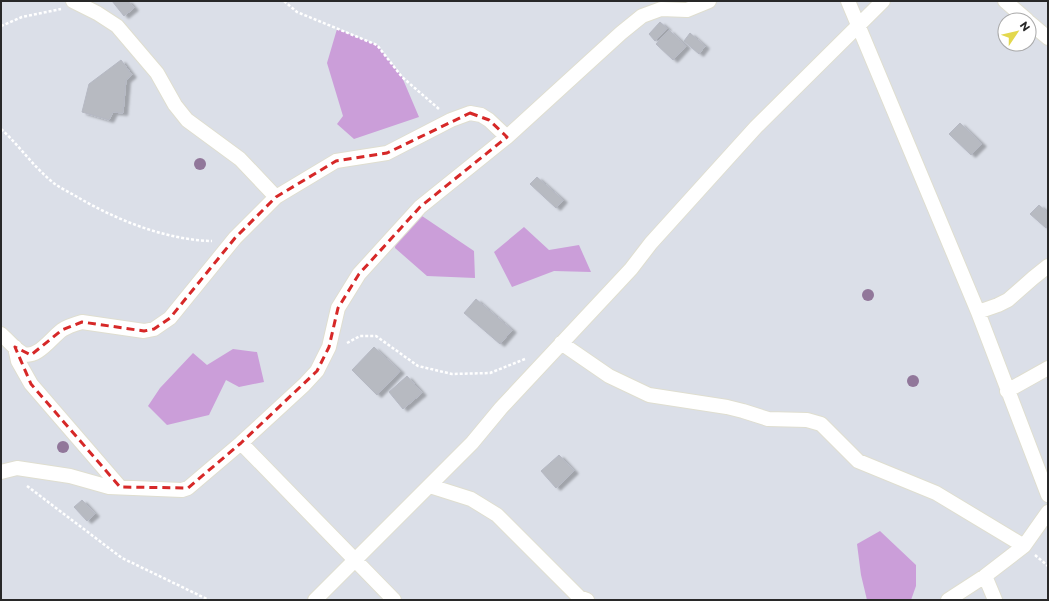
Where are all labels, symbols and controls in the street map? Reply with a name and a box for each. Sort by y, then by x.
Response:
north arrow [997,12,1037,52]
text: N [1017,19,1033,34]

